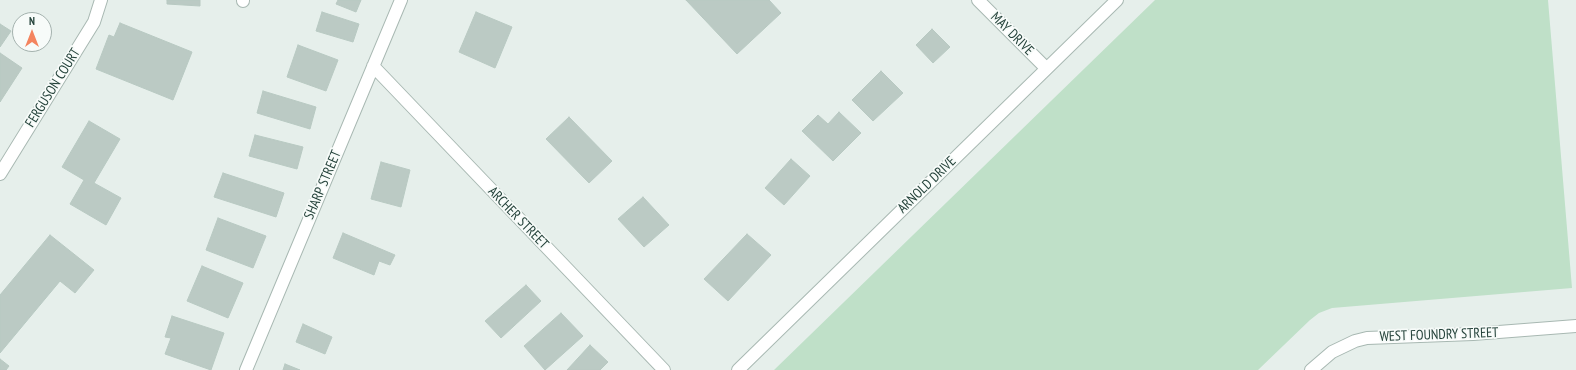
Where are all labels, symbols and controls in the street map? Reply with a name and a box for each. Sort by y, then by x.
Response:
street label: MAY DRIVE [987,9,1037,59]
north arrow [12,12,52,52]
text: N [29,14,35,28]
street label: FERGUSON COURT [22,45,84,131]
street label: SHARP STREET [301,148,345,222]
street label: ARNOLD DRIVE [894,153,960,217]
street label: ARCHER STREET [484,183,552,253]
street label: WEST FOUNDRY STREET [1379,325,1499,345]

